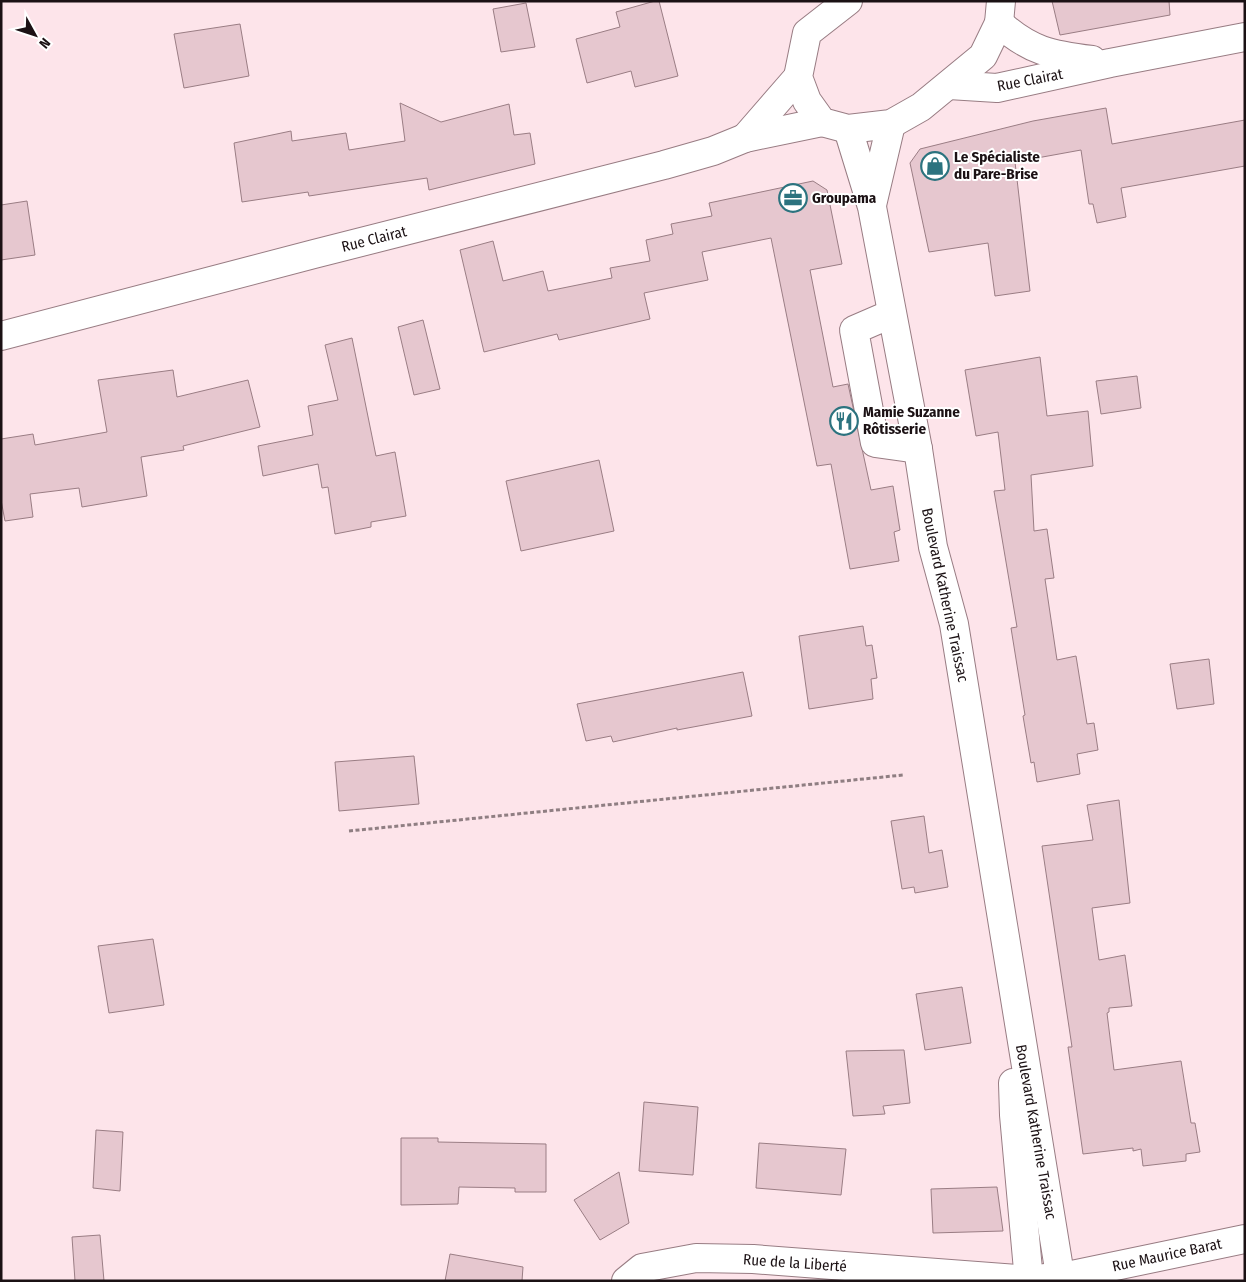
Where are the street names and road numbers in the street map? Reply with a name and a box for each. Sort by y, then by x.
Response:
street label: Rue Clairat [996,65,1064,95]
street label: Rue Clairat [340,222,409,256]
street label: Boulevard Katherine Traissac [918,506,972,684]
street label: Boulevard Katherine Traissac [1012,1043,1060,1221]
street label: Rue Maurice Barat [1111,1235,1223,1275]
street label: Rue de la Liberté [743,1250,847,1276]

